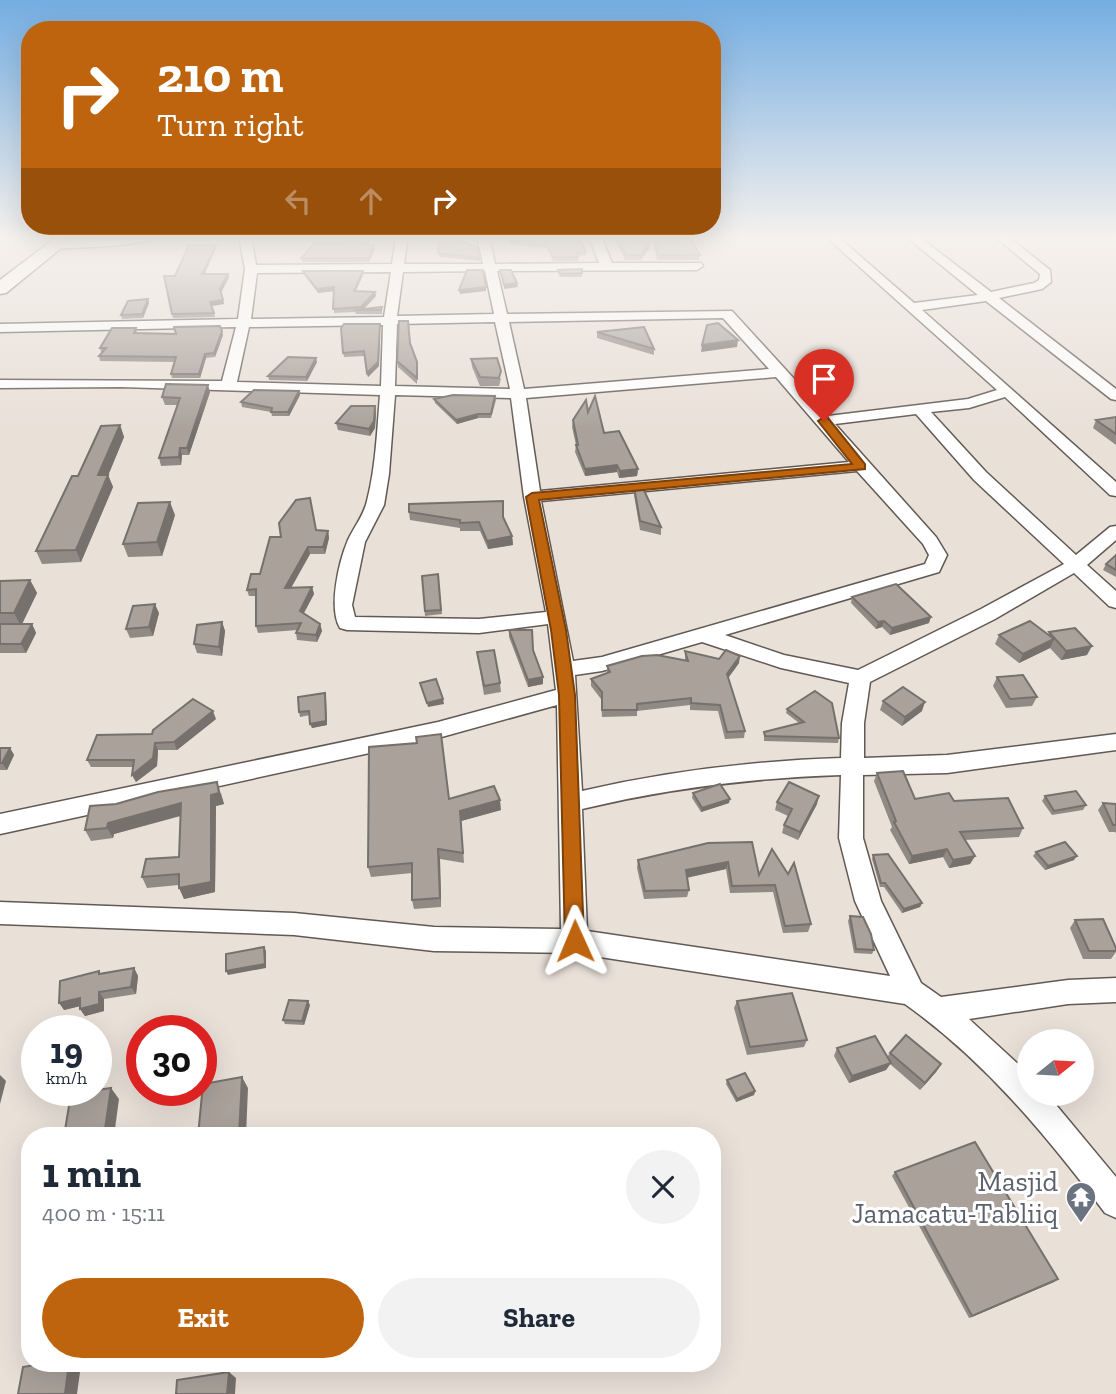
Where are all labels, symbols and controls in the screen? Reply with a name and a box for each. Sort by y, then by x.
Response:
text: 210 m [157,46,283,105]
icon: right [42,49,133,140]
text: Turn right [157,106,304,144]
icon: left [279,182,317,220]
icon: ahead [352,182,390,220]
icon: right [425,182,463,220]
pin [794,349,854,421]
icon: arrive [805,360,843,398]
position arrow [538,904,612,978]
speed limit sign: 30 [126,1015,217,1106]
north arrow [1017,1029,1094,1106]
map controls [1017,1029,1094,1106]
text: 19 [50,1030,83,1072]
text: km/h [46,1067,87,1089]
text: 1 min [42,1147,141,1198]
button: close [626,1150,700,1224]
place label: Masjid Jamacatu-Tabliiq [852,1165,1058,1230]
temple icon: Masjid Jamacatu-Tabliiq [1064,1180,1098,1224]
text: 400 m · 15:11 [42,1199,165,1227]
button: Exit [42,1278,364,1358]
button: Share [378,1278,700,1358]

